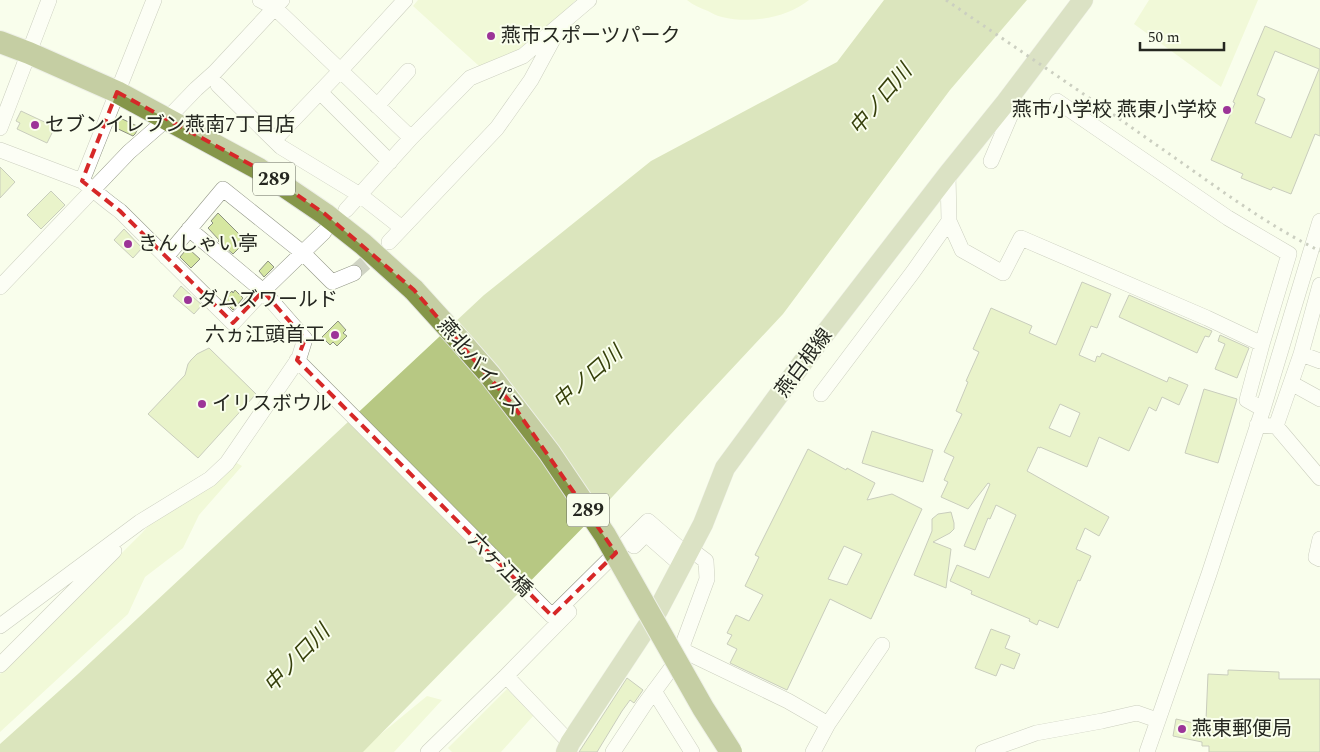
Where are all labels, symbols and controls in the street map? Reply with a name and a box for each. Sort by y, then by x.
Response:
scale bar [1140,20,1224,52]
place label: 燕市スポーツパーク [501,21,681,51]
text: 50 m [1148,26,1180,49]
marker: 燕市スポーツパーク [485,30,497,42]
water label: 中ノ口川 [842,56,922,142]
place label: 燕市小学校 燕東小学校 [1012,95,1217,125]
marker: 燕市小学校 燕東小学校 [1221,104,1233,116]
place label: セブンイレブン燕南7丁目店 [45,110,295,140]
marker: セブンイレブン燕南7丁目店 [29,119,41,131]
road number: 289 [253,162,295,195]
place label: きんしゃい亭 [138,229,258,259]
marker: きんしゃい亭 [122,238,134,250]
place label: ダムズワールド [198,285,338,315]
marker: ダムズワールド [182,294,194,306]
street label: 燕北バイパス [430,312,530,422]
place label: 六ヵ江頭首工 [205,320,325,350]
street label: 燕白根線 [768,322,840,404]
marker: 六ヵ江頭首工 [329,329,341,341]
water label: 中ノ口川 [546,337,632,418]
place label: イリスボウル [212,389,332,419]
marker: イリスボウル [196,398,208,410]
road number: 289 [567,494,609,526]
street label: 六ヶ江橋 [461,526,539,604]
water label: 中ノ口川 [256,616,339,700]
place label: 燕東郵便局 [1192,714,1292,744]
marker: 燕東郵便局 [1176,723,1188,735]

